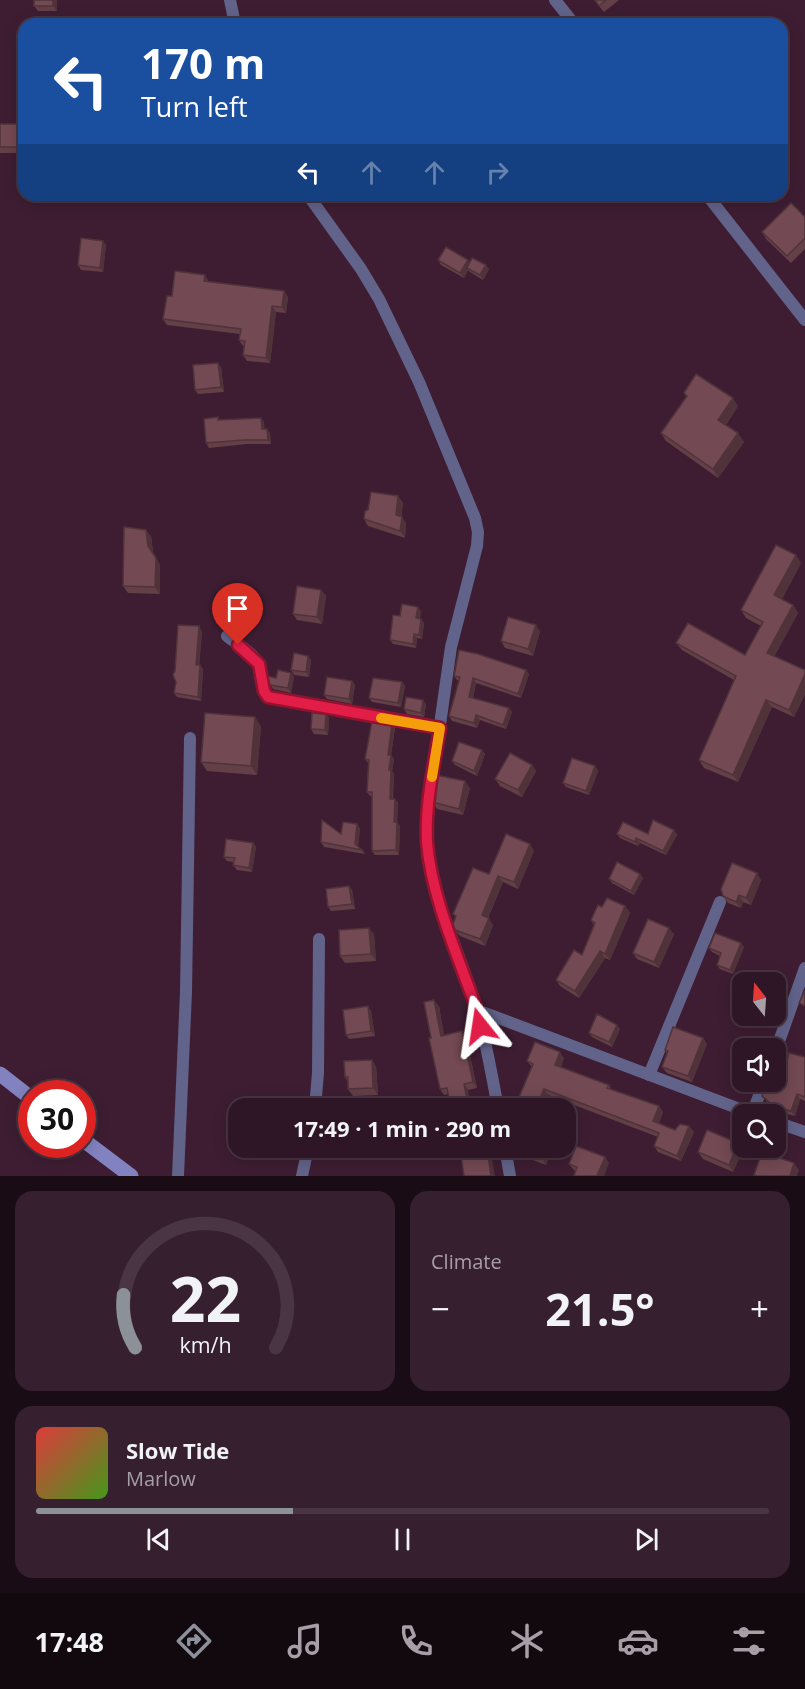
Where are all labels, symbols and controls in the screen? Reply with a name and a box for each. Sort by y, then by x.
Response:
text: 170 m [141,34,265,91]
icon: left [42,42,120,120]
text: Turn left [141,88,248,125]
icon: left [292,156,325,189]
icon: ahead [355,156,388,189]
icon: ahead [418,156,451,189]
icon: right [481,156,514,189]
pin [212,583,263,645]
icon: arrive [221,592,254,625]
north arrow [732,972,786,1026]
map controls [732,972,786,1158]
position arrow [448,994,512,1058]
button: sound [732,1038,786,1092]
speed limit sign: 30 [18,1080,96,1158]
button: search [732,1104,786,1158]
text: 17:49 · 1 min · 290 m [293,1113,511,1143]
text: Climate [431,1248,502,1275]
text: 22 [169,1255,241,1340]
text: 21.5° [545,1278,655,1339]
text: − [431,1286,450,1331]
text: + [750,1286,769,1331]
text: km/h [179,1330,231,1359]
text: Slow Tide [126,1435,229,1465]
text: Marlow [126,1465,196,1492]
icon: previous [142,1523,175,1556]
icon: pause [386,1523,419,1556]
icon: next [630,1523,663,1556]
icon: directions [173,1620,215,1662]
icon: music [284,1620,326,1662]
icon: phone [395,1620,437,1662]
icon: climate [506,1620,548,1662]
icon: car [617,1620,659,1662]
icon: filters [728,1620,770,1662]
text: 17:48 [35,1623,104,1660]

